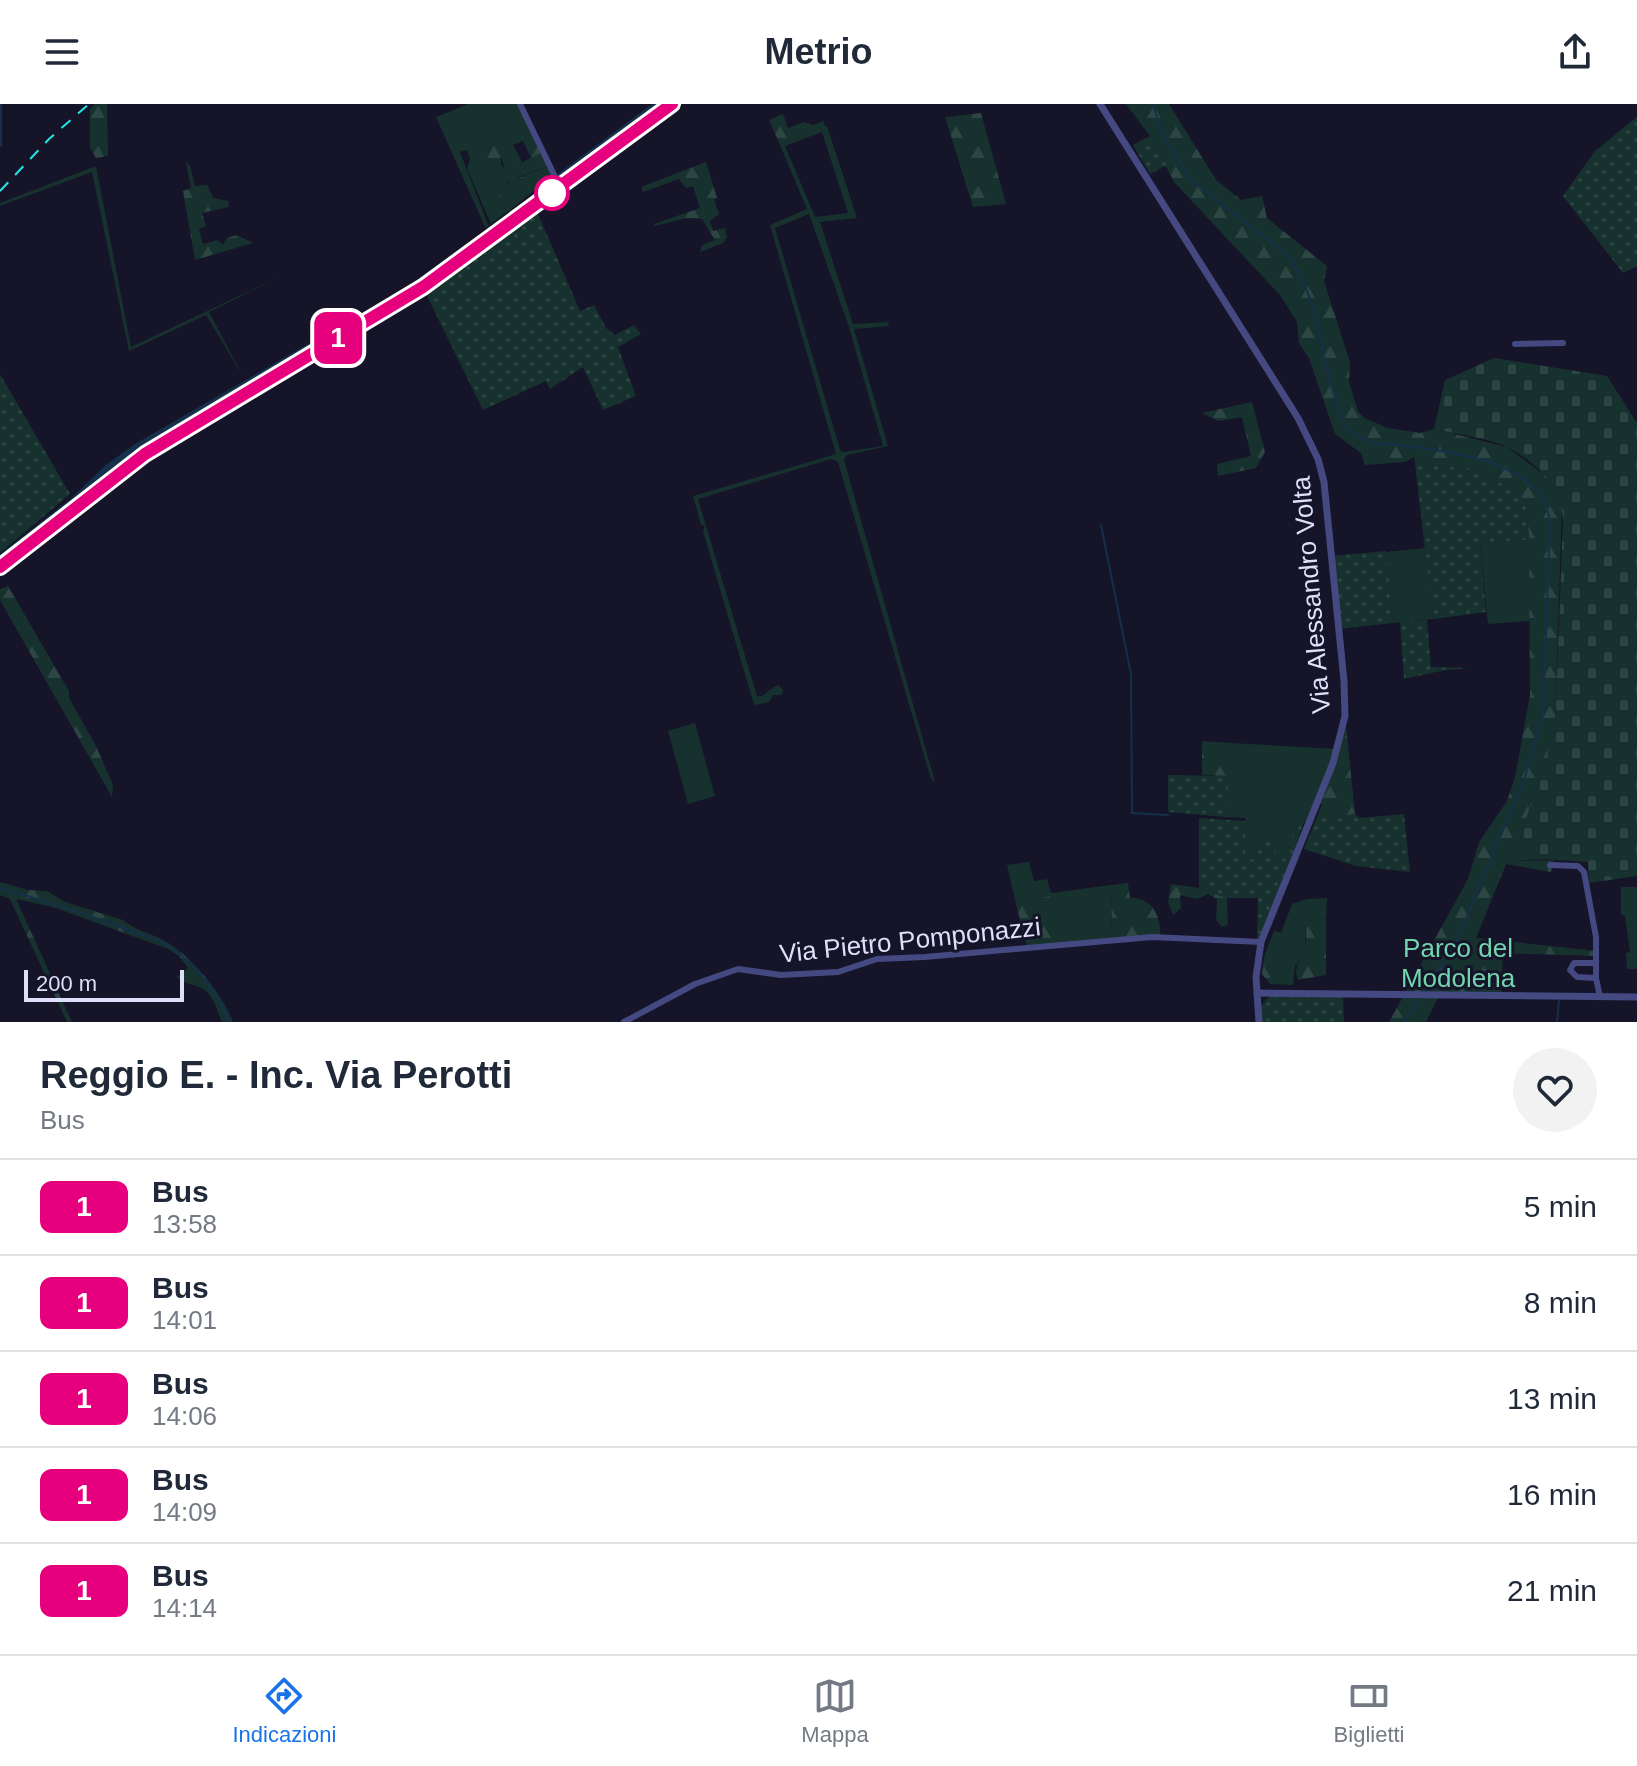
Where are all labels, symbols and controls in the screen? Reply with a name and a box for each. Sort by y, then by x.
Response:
icon: menu [40,30,84,74]
icon: share [1553,30,1597,74]
text: Metrio [765,31,873,72]
unlabelled marker [535,176,569,210]
line badge: 1 [312,312,364,364]
text: 1 [330,322,346,353]
street label: Via Alessandro Volta [1286,475,1336,715]
street label: Via Pietro Pomponazzi [778,911,1042,969]
park label: Parco del Modolena [1401,933,1516,993]
scale bar [24,966,184,1002]
text: 200 m [36,971,97,996]
button: heart [1513,1048,1597,1132]
text: Reggio E. - Inc. Via Perotti [40,1054,512,1096]
text: Bus [40,1105,85,1135]
text: Bus [152,1175,209,1208]
text: 5 min [1524,1190,1597,1223]
text: 1 [76,1191,92,1222]
text: 13:58 [152,1209,217,1239]
text: Bus [152,1271,209,1304]
text: 8 min [1524,1286,1597,1319]
text: 1 [76,1287,92,1318]
text: 14:01 [152,1305,217,1335]
text: Bus [152,1367,209,1400]
text: 13 min [1507,1382,1597,1415]
text: 1 [76,1383,92,1414]
text: 14:06 [152,1401,217,1431]
text: Bus [152,1463,209,1496]
text: 16 min [1507,1478,1597,1511]
text: 1 [76,1479,92,1510]
text: 14:09 [152,1497,217,1527]
text: Bus [152,1559,209,1592]
text: 21 min [1507,1574,1597,1607]
text: 1 [76,1575,92,1606]
text: 14:14 [152,1593,217,1623]
tab: Indicazioni [232,1674,336,1748]
tab: Mappa [801,1674,869,1748]
tab: Biglietti [1334,1674,1405,1748]

